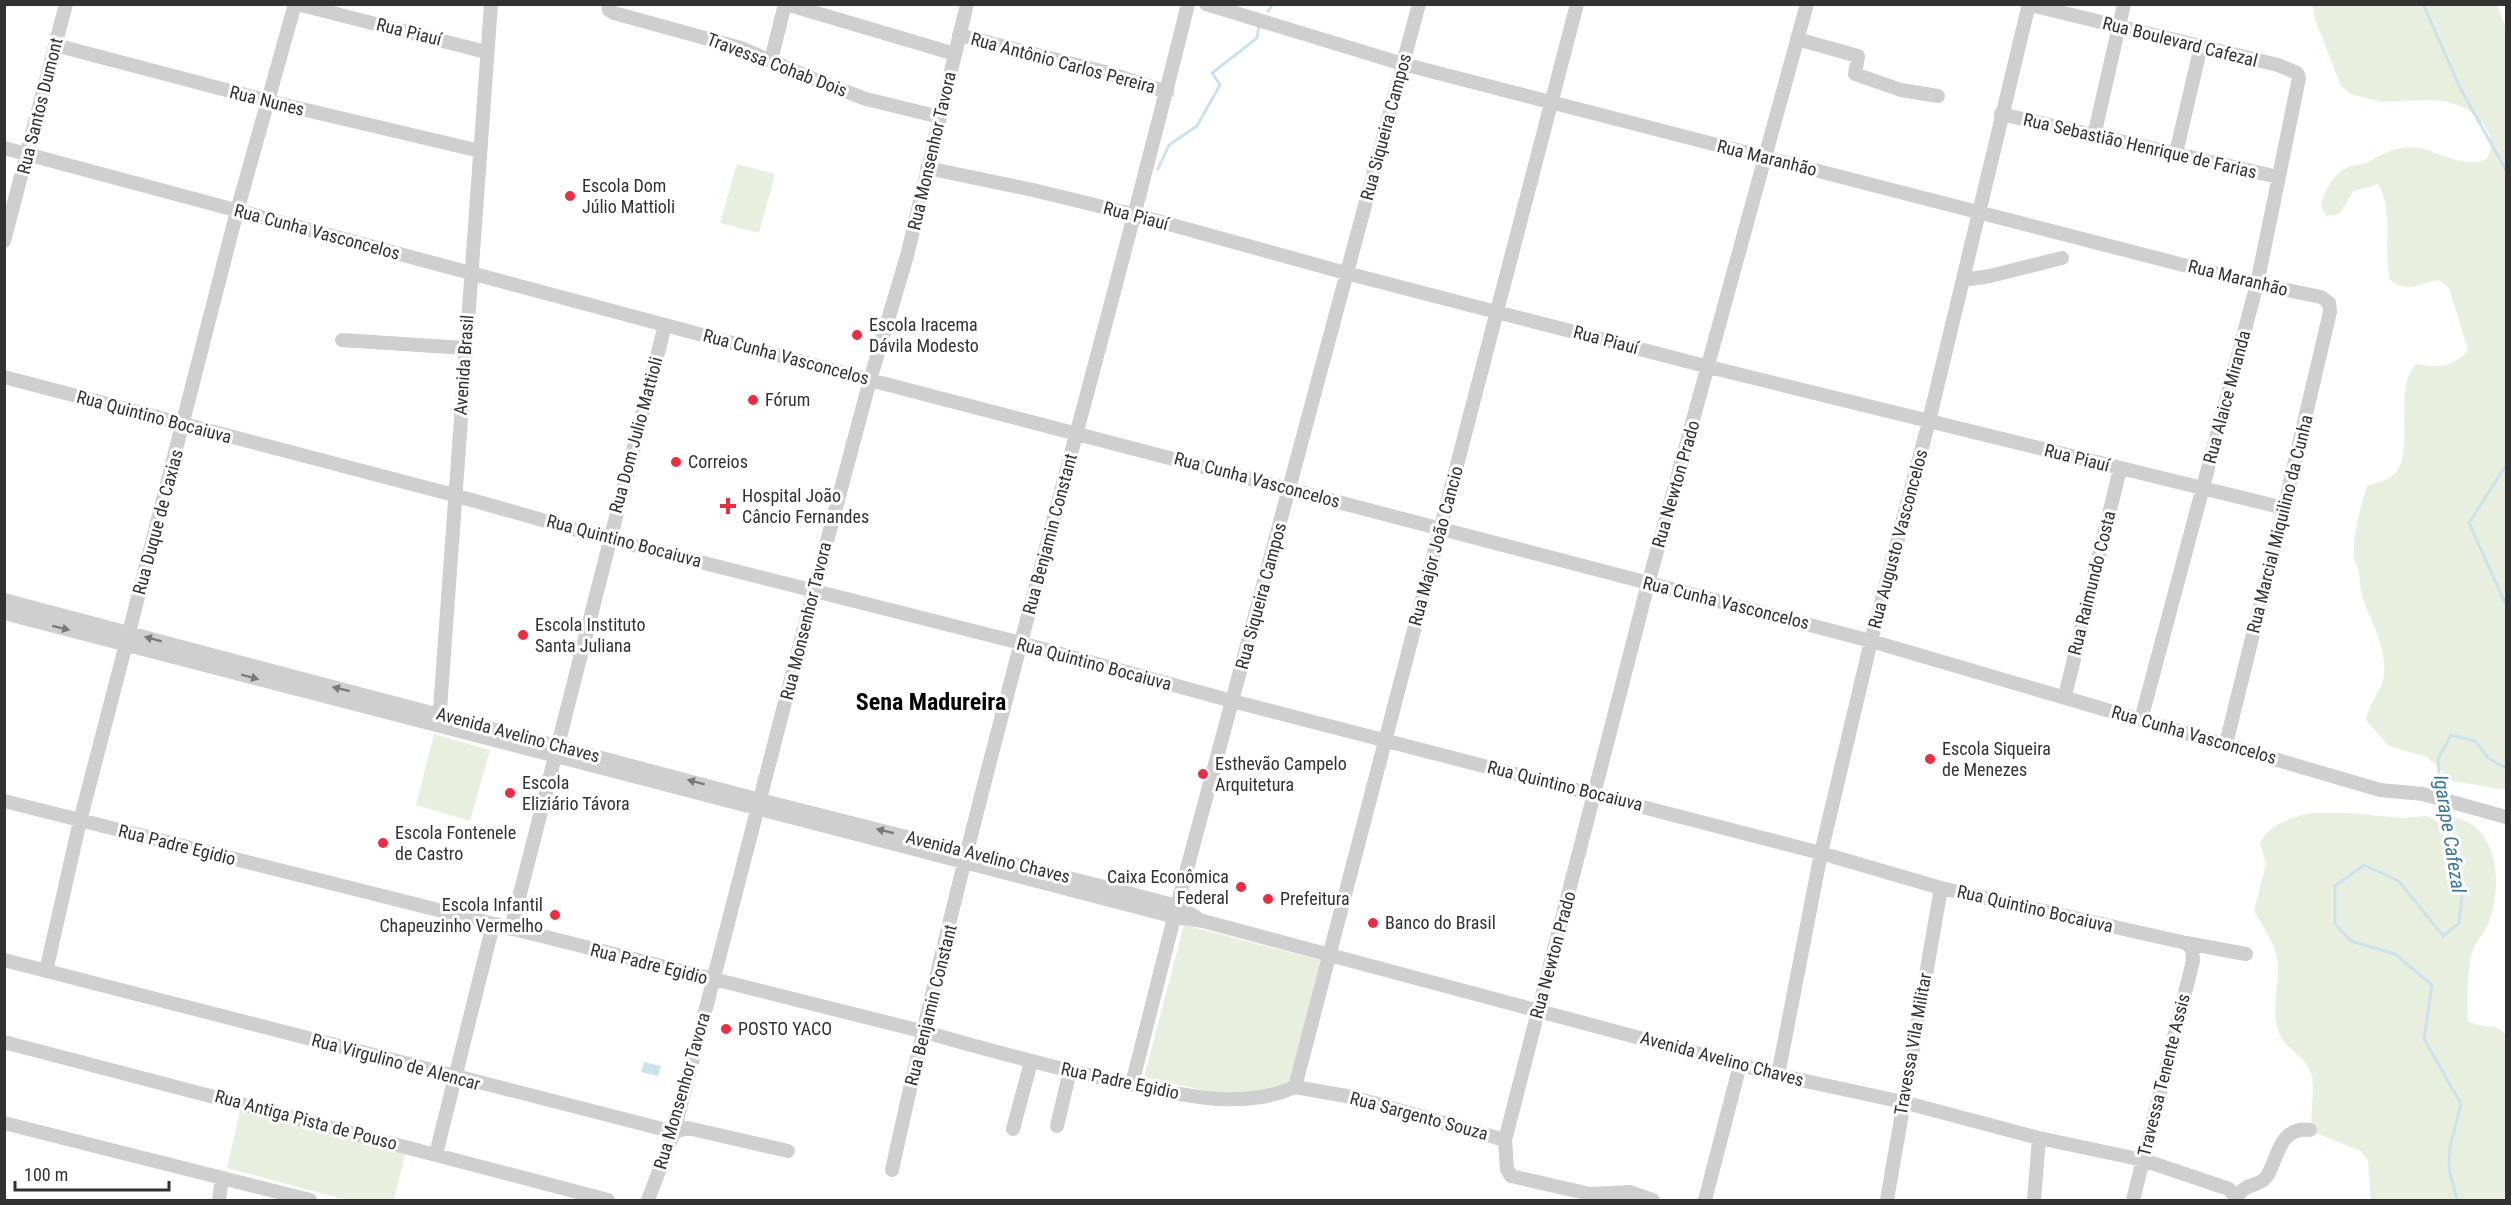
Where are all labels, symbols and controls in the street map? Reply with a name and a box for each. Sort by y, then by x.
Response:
street label: Rua Boulevard Cafezal [2100,12,2260,71]
street label: Rua Piauí [374,13,445,50]
street label: Travessa Cohab Dois [704,28,850,101]
street label: Rua Antônio Carlos Pereira [969,28,1158,97]
street label: Rua Santos Dumont [12,36,67,176]
street label: Rua Siqueira Campos [1356,51,1415,203]
street label: Rua Monsenhor Tavora [903,70,960,232]
street label: Rua Nunes [228,81,307,120]
street label: Rua Sebastião Henrique de Farias [2021,108,2259,183]
street label: Rua Maranhão [1715,135,1819,180]
place label: Escola Dom Júlio Mattioli [582,175,675,217]
marker: Escola Dom Júlio Mattioli [563,189,577,203]
street label: Rua Piauí [1101,197,1172,234]
street label: Rua Cunha Vasconcelos [232,199,402,264]
street label: Rua Maranhão [2186,255,2290,300]
street label: Avenida Brasil [450,314,477,416]
place label: Escola Iracema Dávila Modesto [869,314,979,356]
street label: Rua Piauí [1571,321,1642,358]
street label: Rua Cunha Vasconcelos [701,324,871,389]
marker: Escola Iracema Dávila Modesto [850,328,864,342]
street label: Rua Alaice Miranda [2199,328,2254,466]
street label: Rua Dom Julio Mattioli [605,354,667,515]
street label: Rua Quintino Bocaiuva [74,386,234,447]
place label: Fórum [765,389,810,410]
marker: Fórum [746,393,760,407]
street label: Rua Marcial Miquilino da Cunha [2242,413,2317,635]
street label: Rua Newton Prado [1647,418,1704,550]
street label: Rua Piauí [2042,439,2113,476]
street label: Rua Duque de Caxias [128,447,187,597]
street label: Rua Cunha Vasconcelos [1172,447,1342,512]
street label: Rua Augusto Vasconcelos [1863,447,1932,631]
place label: Correios [688,451,748,472]
street label: Rua Benjamin Constant [1018,451,1081,616]
marker: Correios [669,455,683,469]
street label: Rua Major João Cancio [1404,464,1467,628]
place label: Hospital João Câncio Fernandes [742,485,869,527]
marker: Hospital João Câncio Fernandes [719,497,737,515]
street label: Rua Raimundo Costa [2063,509,2120,657]
street label: Rua Quintino Bocaiuva [544,510,704,571]
street label: Rua Siqueira Campos [1231,520,1290,672]
street label: Rua Monsenhor Tavora [776,540,835,702]
street label: Rua Cunha Vasconcelos [1641,572,1812,633]
place label: Escola Instituto Santa Juliana [535,614,646,656]
one-way arrow [52,623,70,633]
marker: Escola Instituto Santa Juliana [516,628,530,642]
street label: Rua Quintino Bocaiuva [1014,633,1174,694]
one-way arrow [143,634,161,643]
one-way arrow [241,673,259,683]
one-way arrow [332,684,350,693]
district label: Sena Madureira [856,688,1006,716]
street label: Rua Cunha Vasconcelos [2109,701,2279,768]
street label: Avenida Avelino Chaves [434,703,602,766]
place label: Escola Siqueira de Menezes [1942,738,2051,780]
marker: Escola Siqueira de Menezes [1923,752,1937,766]
place label: Esthevão Campelo Arquitetura [1215,753,1347,795]
street label: Rua Quintino Bocaiuva [1485,756,1645,815]
marker: Esthevão Campelo Arquitetura [1196,767,1210,781]
place label: Escola Eliziário Távora [522,772,630,814]
water label: Igarape Cafezal [2429,773,2471,895]
one-way arrow [687,777,705,786]
marker: Escola Eliziário Távora [503,786,517,800]
street label: Rua Padre Egidio [116,820,238,869]
place label: Escola Fontenele de Castro [395,822,516,864]
one-way arrow [876,825,894,835]
street label: Avenida Avelino Chaves [904,826,1072,887]
marker: Escola Fontenele de Castro [376,836,390,850]
place label: Caixa Econômica Federal [1107,866,1229,908]
marker: Caixa Econômica Federal [1234,880,1248,894]
street label: Rua Quintino Bocaiuva [1955,880,2115,937]
place label: Prefeitura [1280,888,1350,909]
street label: Rua Newton Prado [1525,889,1580,1021]
marker: Prefeitura [1261,892,1275,906]
place label: Escola Infantil Chapeuzinho Vermelho [379,894,543,936]
marker: Escola Infantil Chapeuzinho Vermelho [548,908,562,922]
place label: Banco do Brasil [1385,912,1496,933]
marker: Banco do Brasil [1366,916,1380,930]
street label: Rua Benjamin Constant [900,922,961,1088]
street label: Rua Padre Egidio [588,939,710,988]
street label: Travessa Vila Militar [1890,971,1935,1117]
street label: Travessa Tenente Assis [2133,991,2194,1158]
street label: Rua Monsenhor Tavora [649,1010,714,1172]
place label: POSTO YACO [738,1018,832,1039]
marker: POSTO YACO [719,1022,733,1036]
street label: Avenida Avelino Chaves [1638,1027,1806,1090]
street label: Rua Virgulino de Alencar [309,1029,483,1094]
street label: Rua Padre Egidio [1059,1058,1181,1103]
street label: Rua Antiga Pista de Pouso [213,1085,400,1154]
street label: Rua Sargento Souza [1348,1087,1491,1144]
scale bar [15,1154,170,1192]
text: 100 m [24,1164,68,1185]

